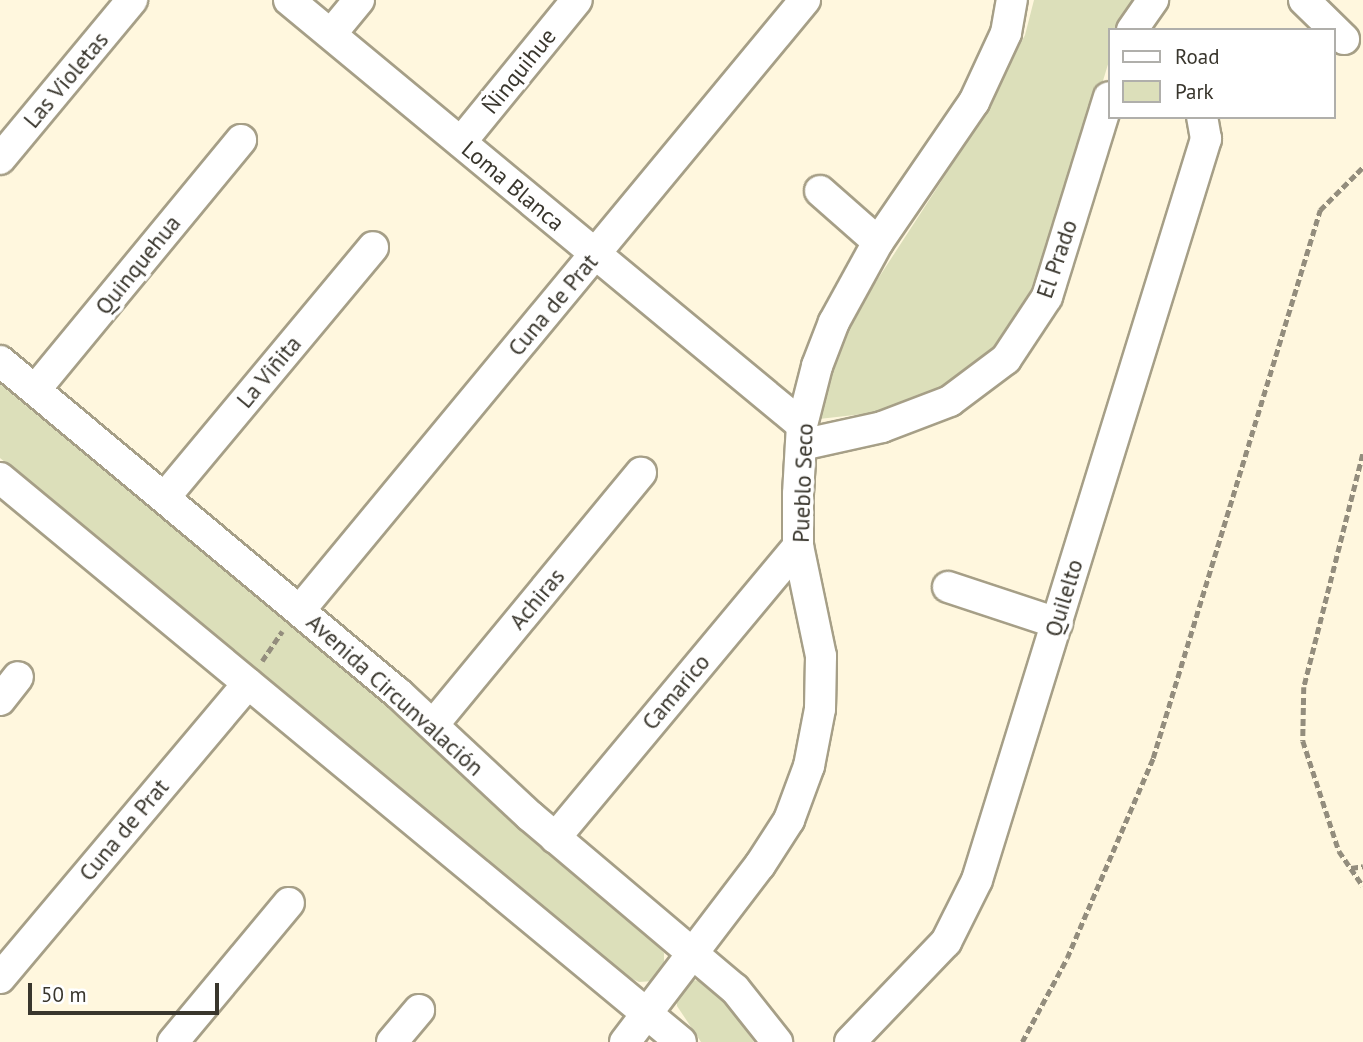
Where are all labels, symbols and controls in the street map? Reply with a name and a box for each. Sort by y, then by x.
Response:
street label: Ñinquihue [476,23,562,119]
street label: Las Violetas [18,26,114,134]
legend [1108,28,1335,119]
text: Road [1175,43,1219,70]
text: Park [1175,78,1214,105]
street label: Loma Blanca [456,135,570,237]
street label: Quinquehua [90,210,186,320]
street label: El Prado [1031,216,1083,302]
street label: Cuna de Prat [502,248,604,362]
street label: La Viñita [231,330,307,414]
street label: Pueblo Seco [787,423,819,543]
street label: Quilelto [1039,556,1089,640]
street label: Achiras [504,563,570,635]
street label: Avenida Circunvalación [301,608,489,782]
street label: Camarico [636,649,716,735]
street label: Cuna de Prat [73,773,175,887]
scale bar [32,968,222,1012]
text: 50 m [41,981,87,1008]

